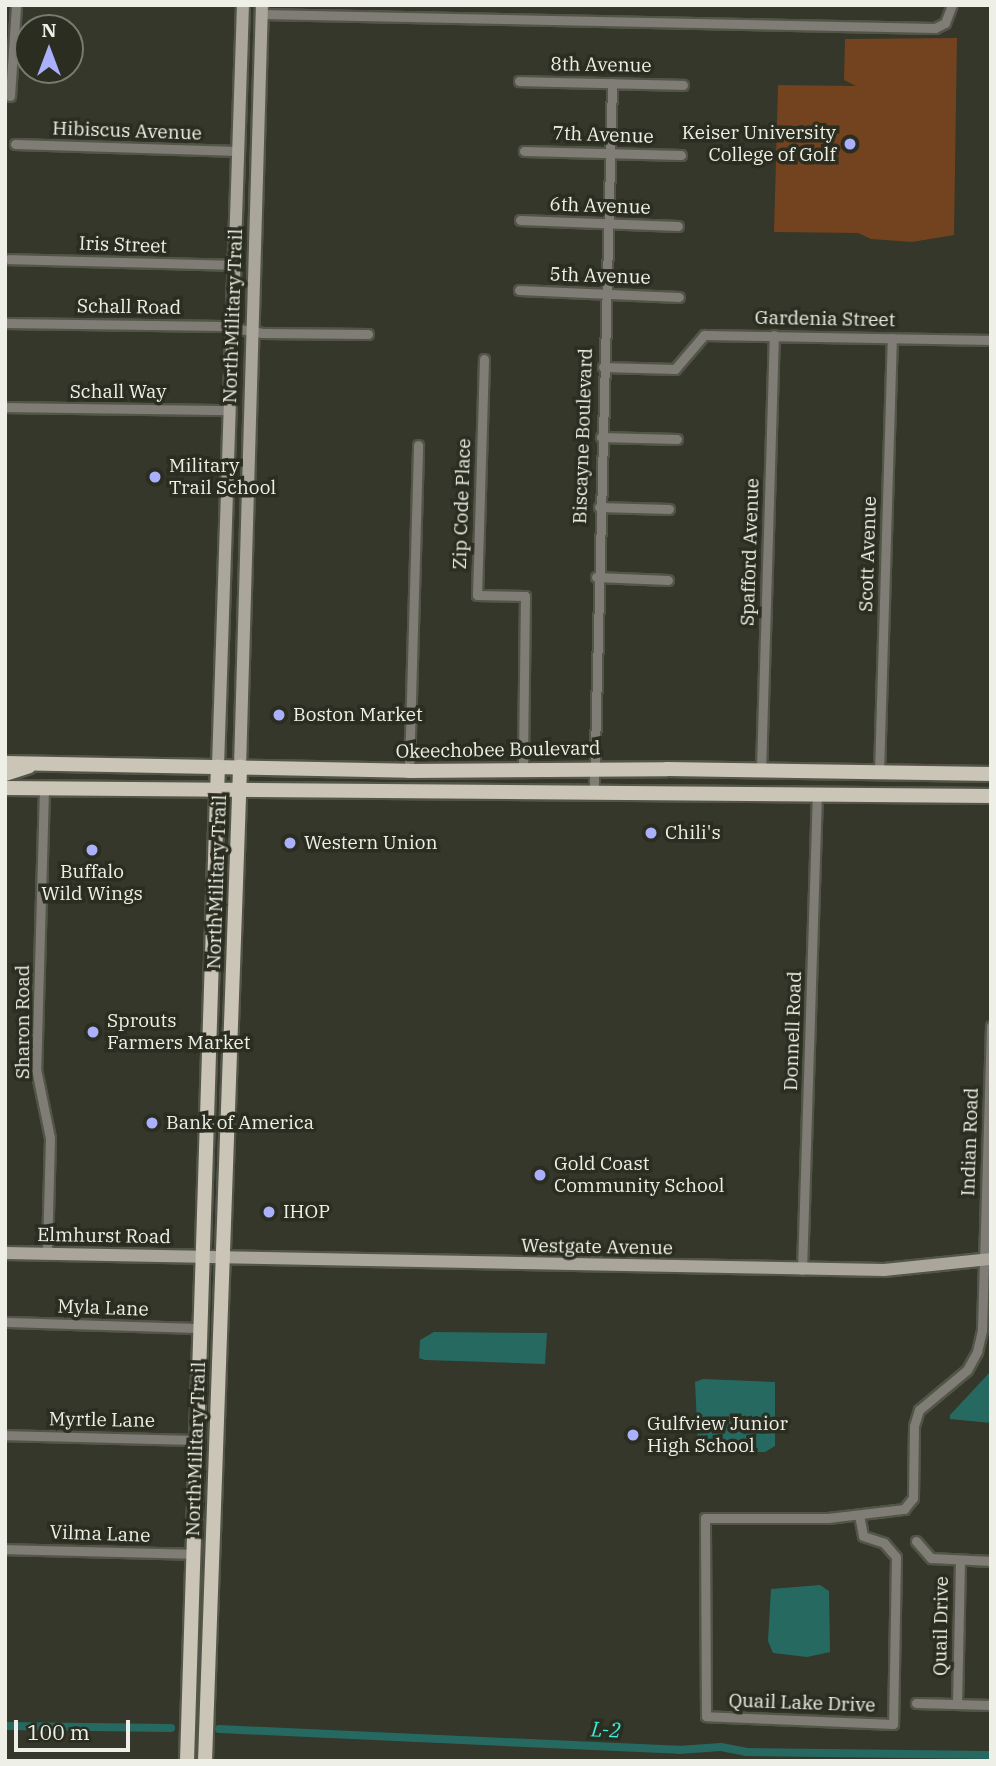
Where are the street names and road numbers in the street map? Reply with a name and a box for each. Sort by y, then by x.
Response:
street label: 8th Avenue [550,53,652,77]
street label: Hibiscus Avenue [52,117,202,145]
street label: 7th Avenue [552,122,654,148]
street label: 6th Avenue [549,193,651,219]
street label: North Military Trail [219,228,247,404]
street label: Iris Street [79,232,167,258]
street label: 5th Avenue [549,263,651,289]
street label: Schall Road [77,295,181,319]
street label: Gardenia Street [754,306,896,332]
street label: Biscayne Boulevard [569,348,597,524]
street label: Schall Way [70,381,166,403]
street label: Zip Code Place [448,438,476,570]
street label: Spafford Avenue [736,478,764,626]
street label: Scott Avenue [855,496,881,612]
street label: Okeechobee Boulevard [395,737,601,763]
street label: North Military Trail [203,794,231,970]
street label: Sharon Road [12,965,34,1079]
street label: Donnell Road [780,971,806,1091]
street label: Indian Road [957,1087,983,1197]
street label: Elmhurst Road [37,1223,171,1249]
street label: Westgate Avenue [521,1234,673,1260]
street label: Myla Lane [57,1295,149,1321]
street label: North Military Trail [182,1361,210,1537]
street label: Myrtle Lane [49,1408,155,1432]
street label: Vilma Lane [49,1521,151,1547]
street label: Quail Drive [929,1576,953,1676]
street label: Quail Lake Drive [728,1689,876,1717]

